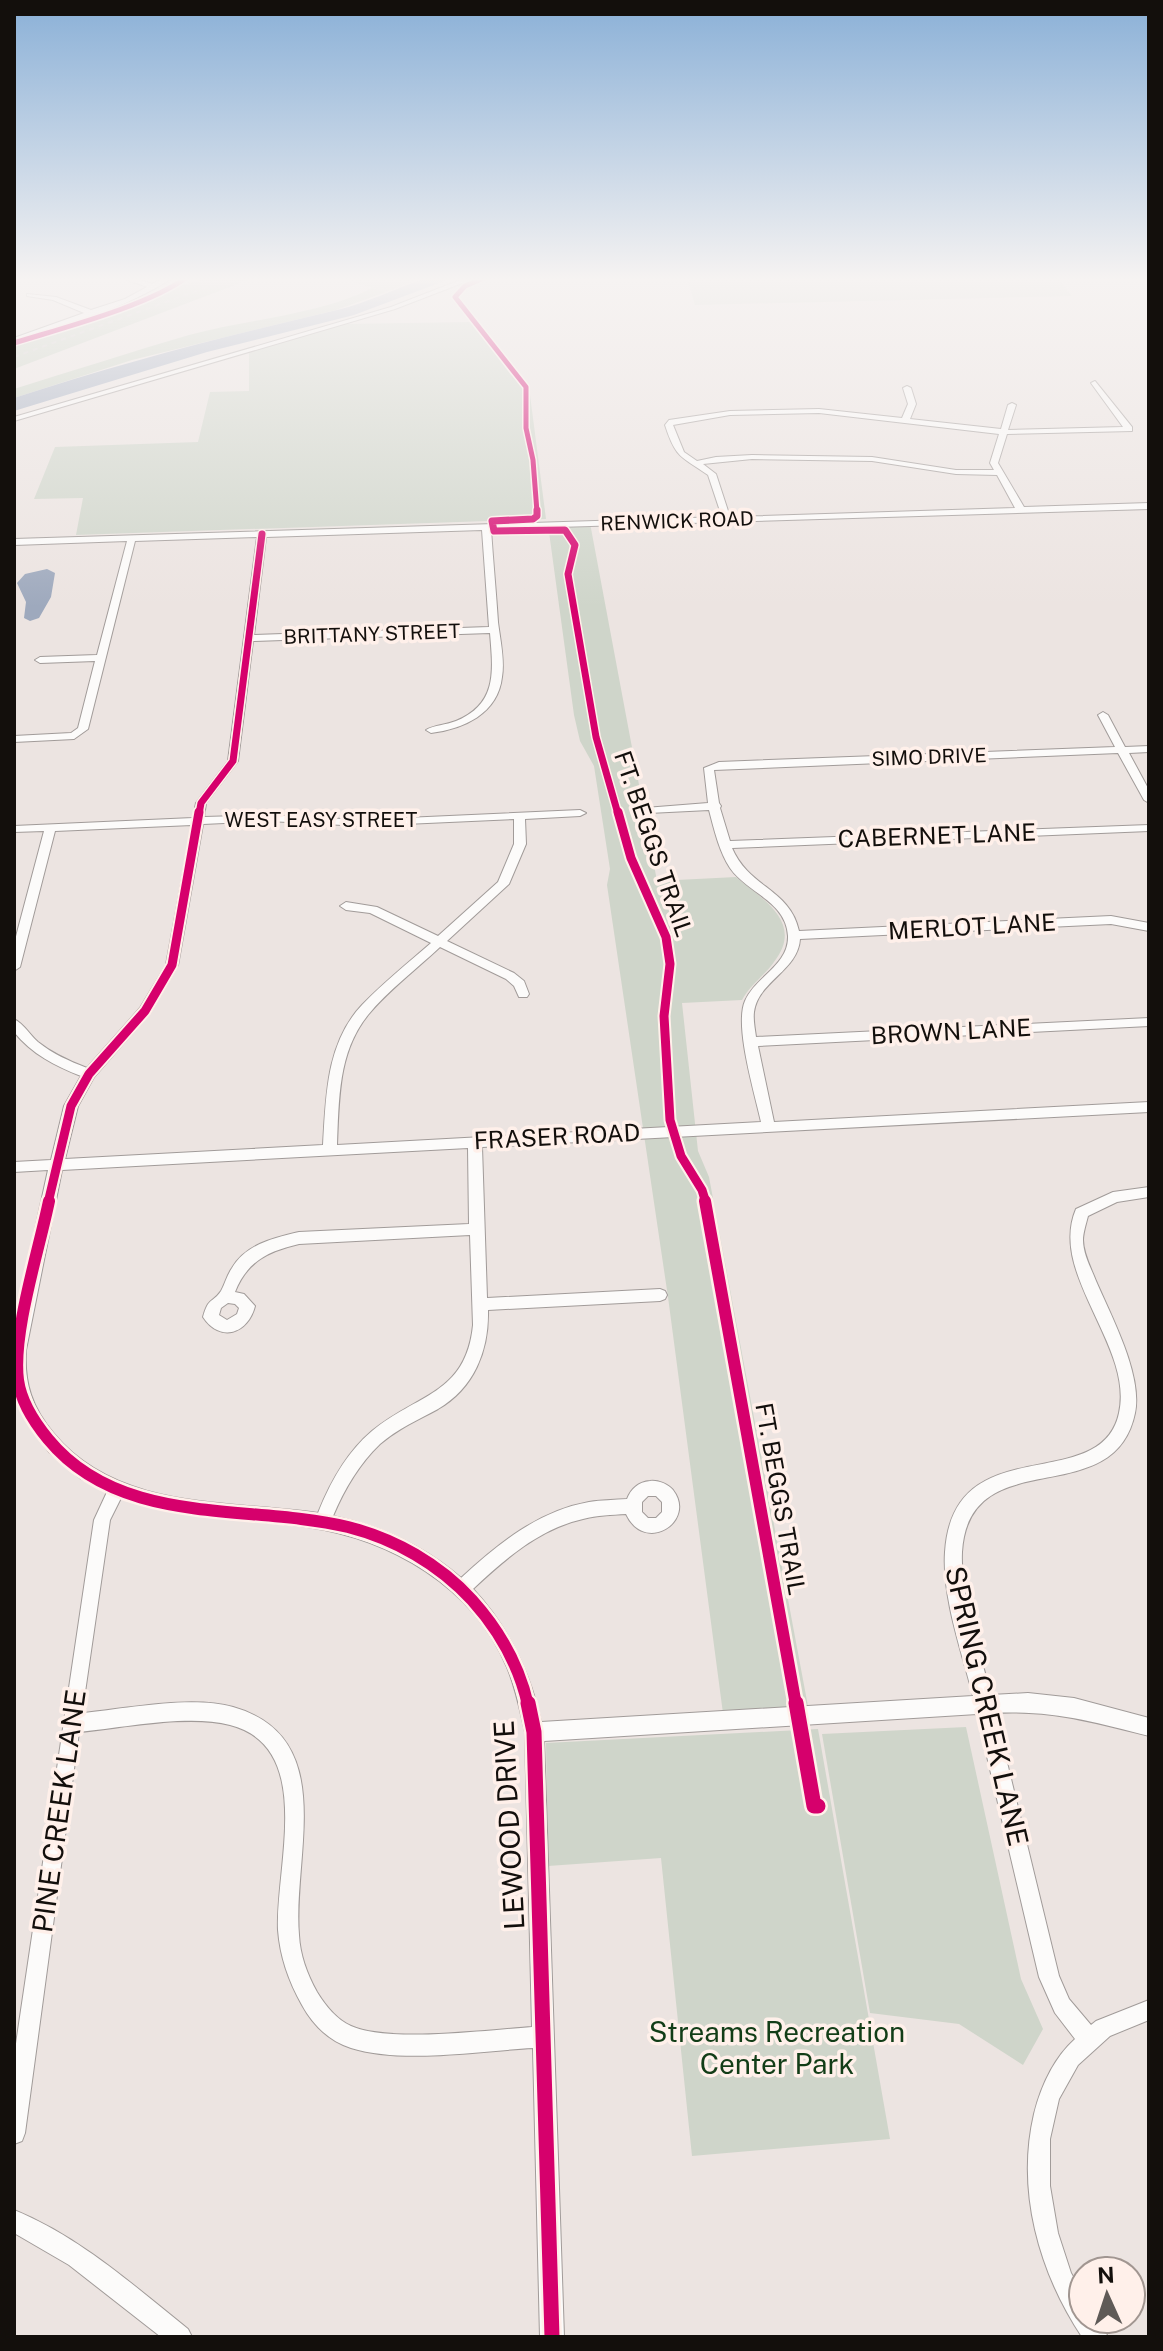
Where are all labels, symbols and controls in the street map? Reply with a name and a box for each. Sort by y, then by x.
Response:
street label: RENWICK ROAD [600,506,754,536]
street label: BRITTANY STREET [283,619,461,649]
street label: SIMO DRIVE [871,743,987,771]
street label: FT. BEGGS TRAIL [609,747,699,940]
street label: WEST EASY STREET [225,808,418,832]
street label: CABERNET LANE [837,818,1037,852]
street label: MERLOT LANE [887,908,1057,944]
street label: BROWN LANE [870,1013,1032,1049]
street label: FRASER ROAD [473,1118,641,1154]
street label: FT. BEGGS TRAIL [750,1400,812,1597]
street label: SPRING CREEK LANE [939,1563,1036,1849]
street label: PINE CREEK LANE [25,1687,92,1935]
street label: LEWOOD DRIVE [487,1719,530,1931]
park label: Streams Recreation Center Park [649,2015,905,2080]
north arrow [1067,2255,1147,2335]
text: N [1097,2262,1115,2288]

